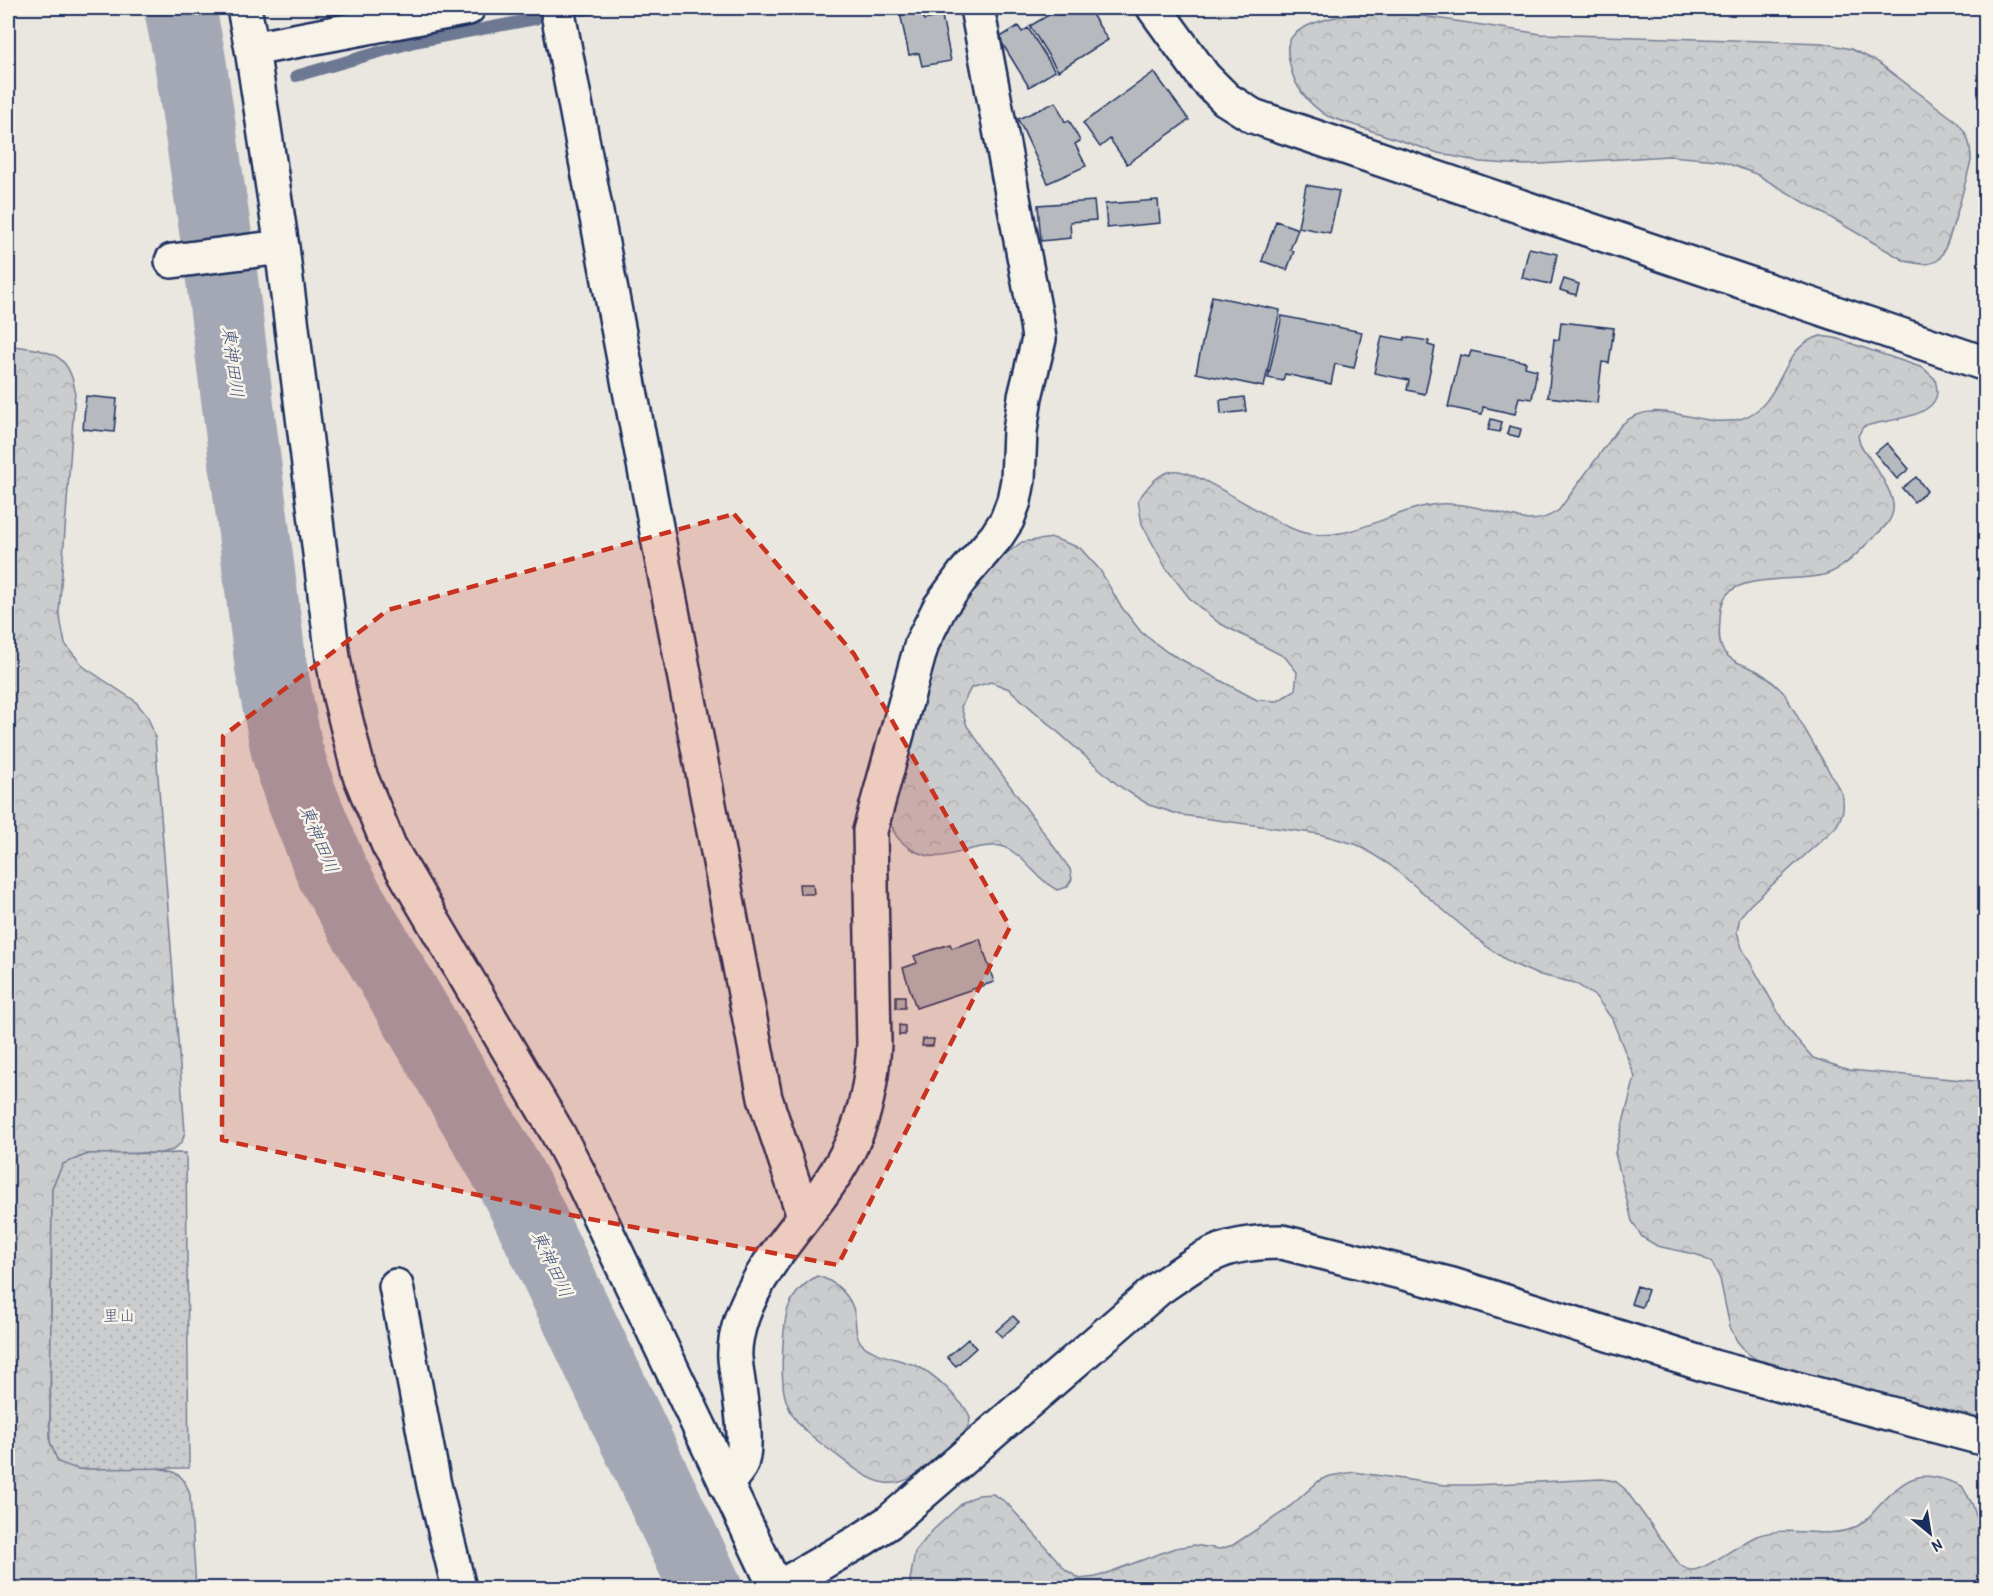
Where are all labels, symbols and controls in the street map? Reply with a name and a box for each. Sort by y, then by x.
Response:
water label: 東神田川 [217,325,250,399]
water label: 東神田川 [294,801,345,877]
water label: 東神田川 [526,1226,579,1302]
park label: 里山 [103,1304,135,1326]
north arrow [1900,1503,1960,1563]
text: N [1928,1534,1947,1558]

